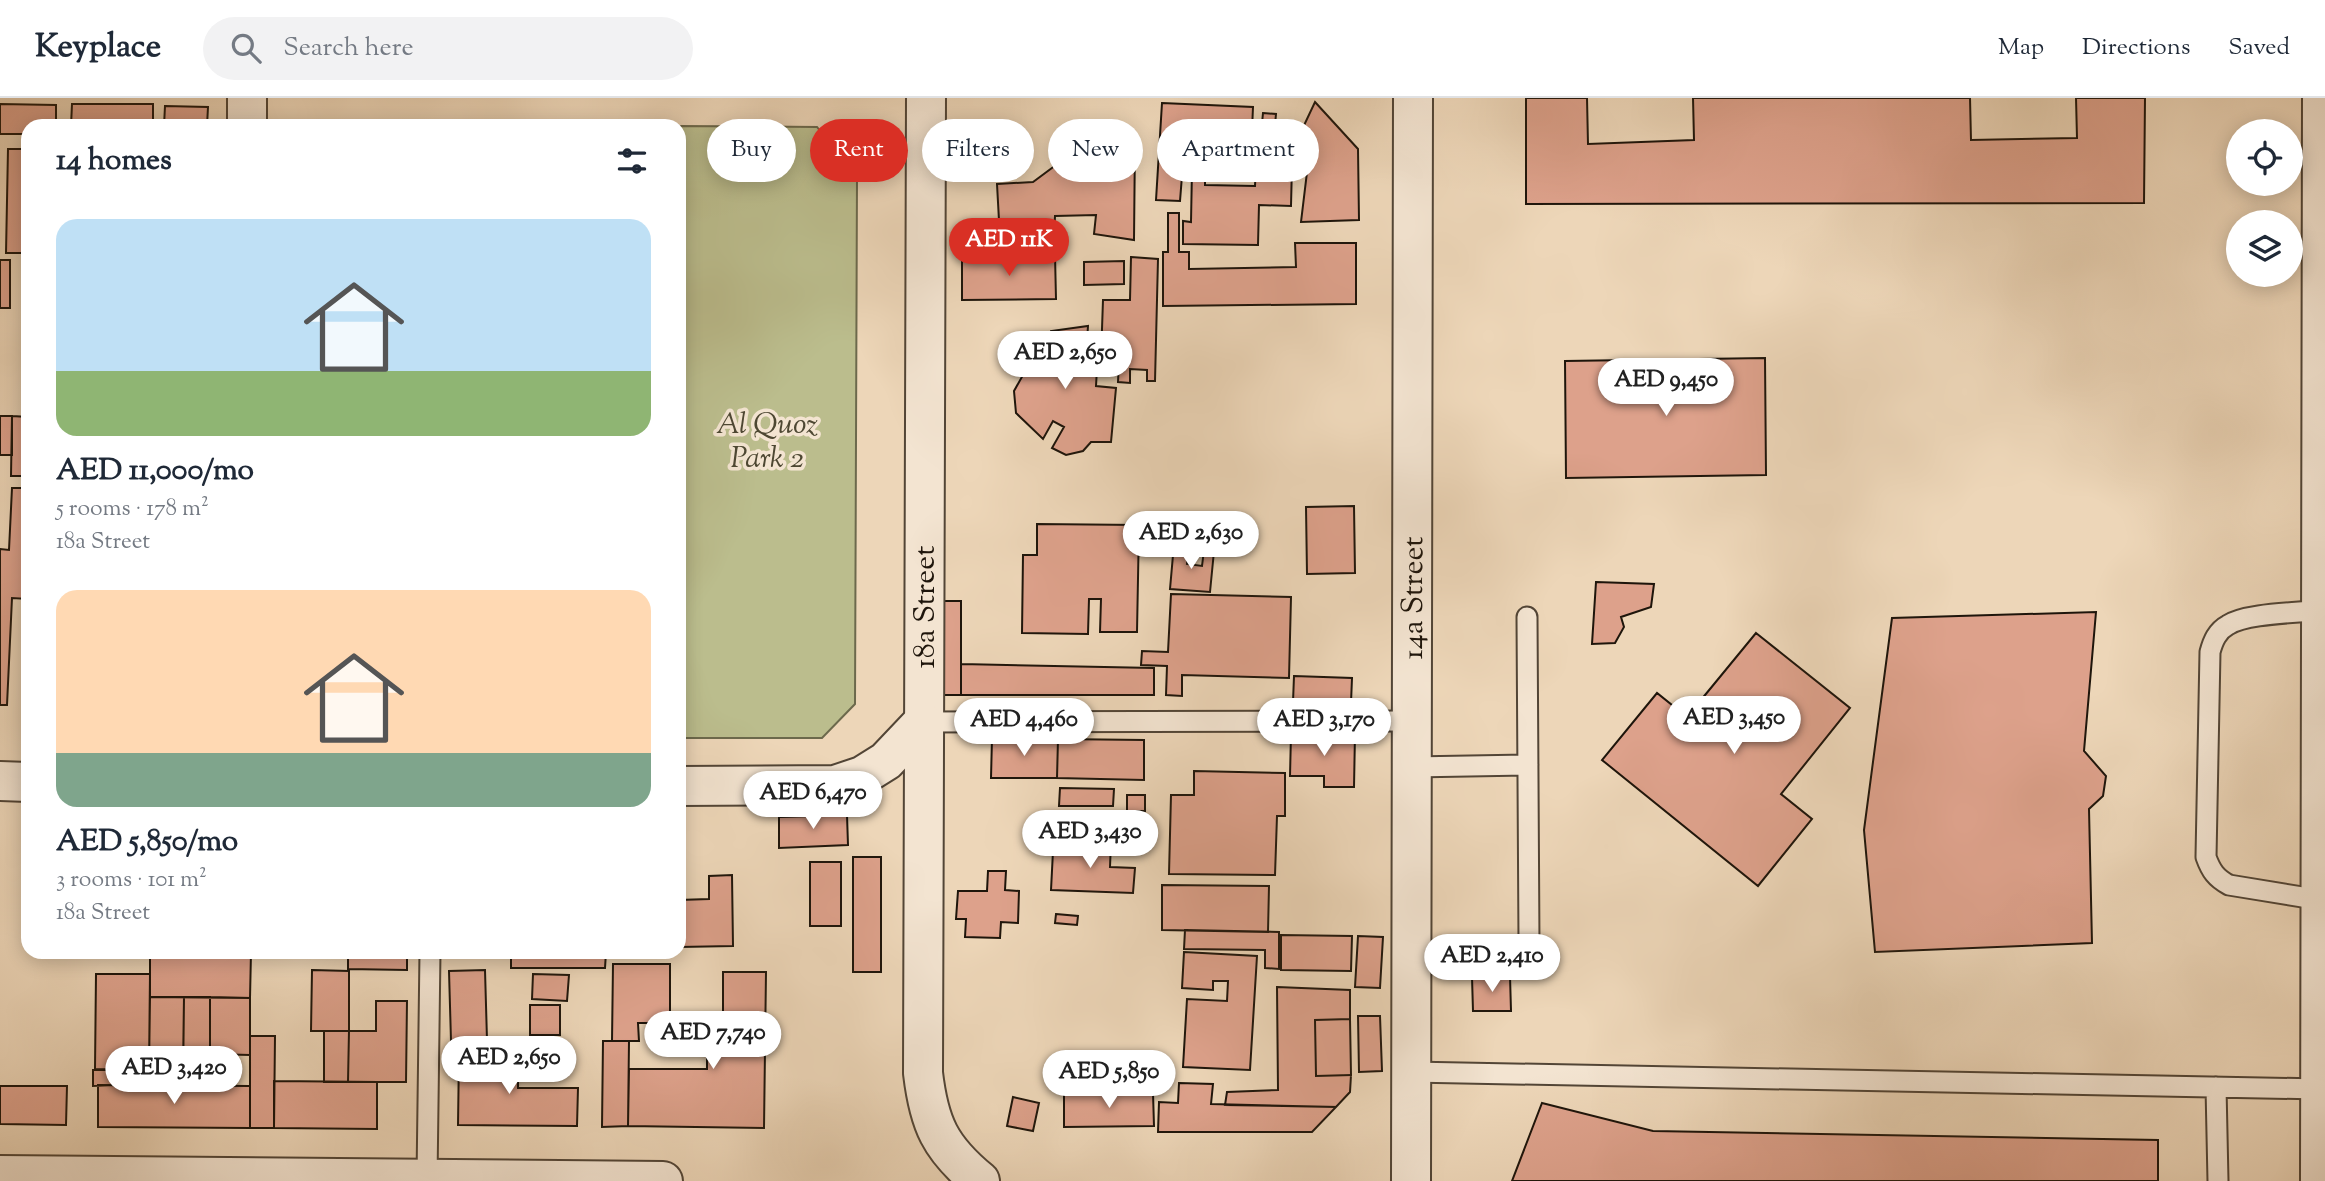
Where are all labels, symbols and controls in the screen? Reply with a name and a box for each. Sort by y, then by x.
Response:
search box [203,17,693,80]
text: Keyplace [35,24,161,72]
icon: search [227,29,265,67]
text: Search here [283,30,414,67]
text: Map [1998,31,2044,65]
text: Directions [2082,31,2190,65]
text: Saved [2228,31,2290,65]
chip: Buy [707,119,796,182]
chip: Rent [810,119,908,182]
chip: Filters [922,119,1034,182]
chip: New [1048,119,1143,182]
chip: Apartment [1157,119,1319,182]
map controls [2226,119,2303,287]
button: locate [2226,119,2303,196]
text: 14 homes [56,140,172,183]
icon: filters [613,142,651,180]
button: layers [2226,210,2303,287]
pin: AED 11K [944,218,1074,278]
text: AED 11K [965,224,1053,257]
icon: home [291,264,417,390]
pin: AED 2,650 [985,331,1145,391]
text: AED 2,650 [1013,337,1117,370]
pin: AED 9,450 [1586,358,1746,418]
text: AED 9,450 [1614,364,1718,397]
park label: Al Quoz Park 2 [716,404,818,481]
text: AED 11,000/mo [56,450,254,493]
text: 5 rooms · 178 m² [56,493,209,526]
pin: AED 2,630 [1111,512,1271,571]
text: AED 2,630 [1139,517,1243,550]
text: 18a Street [56,526,150,559]
street label: 14a Street [1393,536,1436,660]
street label: 18a Street [905,546,948,668]
icon: home [291,635,417,761]
pin: AED 3,450 [1654,696,1814,756]
pin: AED 4,460 [944,698,1104,758]
pin: AED 3,170 [1244,698,1404,758]
text: AED 3,450 [1683,702,1785,735]
text: AED 4,460 [970,704,1078,737]
text: AED 3,170 [1273,704,1375,737]
pin: AED 6,470 [733,772,893,831]
text: AED 6,470 [759,777,867,810]
pin: AED 3,430 [1010,810,1170,870]
text: AED 3,430 [1038,816,1142,849]
text: AED 5,850/mo [56,821,238,864]
text: 3 rooms · 101 m² [56,864,207,897]
text: 18a Street [56,897,150,930]
pin: AED 2,410 [1412,934,1572,994]
text: AED 2,410 [1440,940,1544,973]
pin: AED 7,740 [633,1012,793,1071]
text: AED 7,740 [660,1017,766,1050]
pin: AED 2,650 [429,1037,589,1096]
text: AED 2,650 [457,1042,561,1075]
pin: AED 3,420 [94,1046,254,1106]
pin: AED 5,850 [1029,1051,1189,1110]
text: AED 3,420 [121,1052,227,1085]
text: AED 5,850 [1059,1056,1159,1089]

